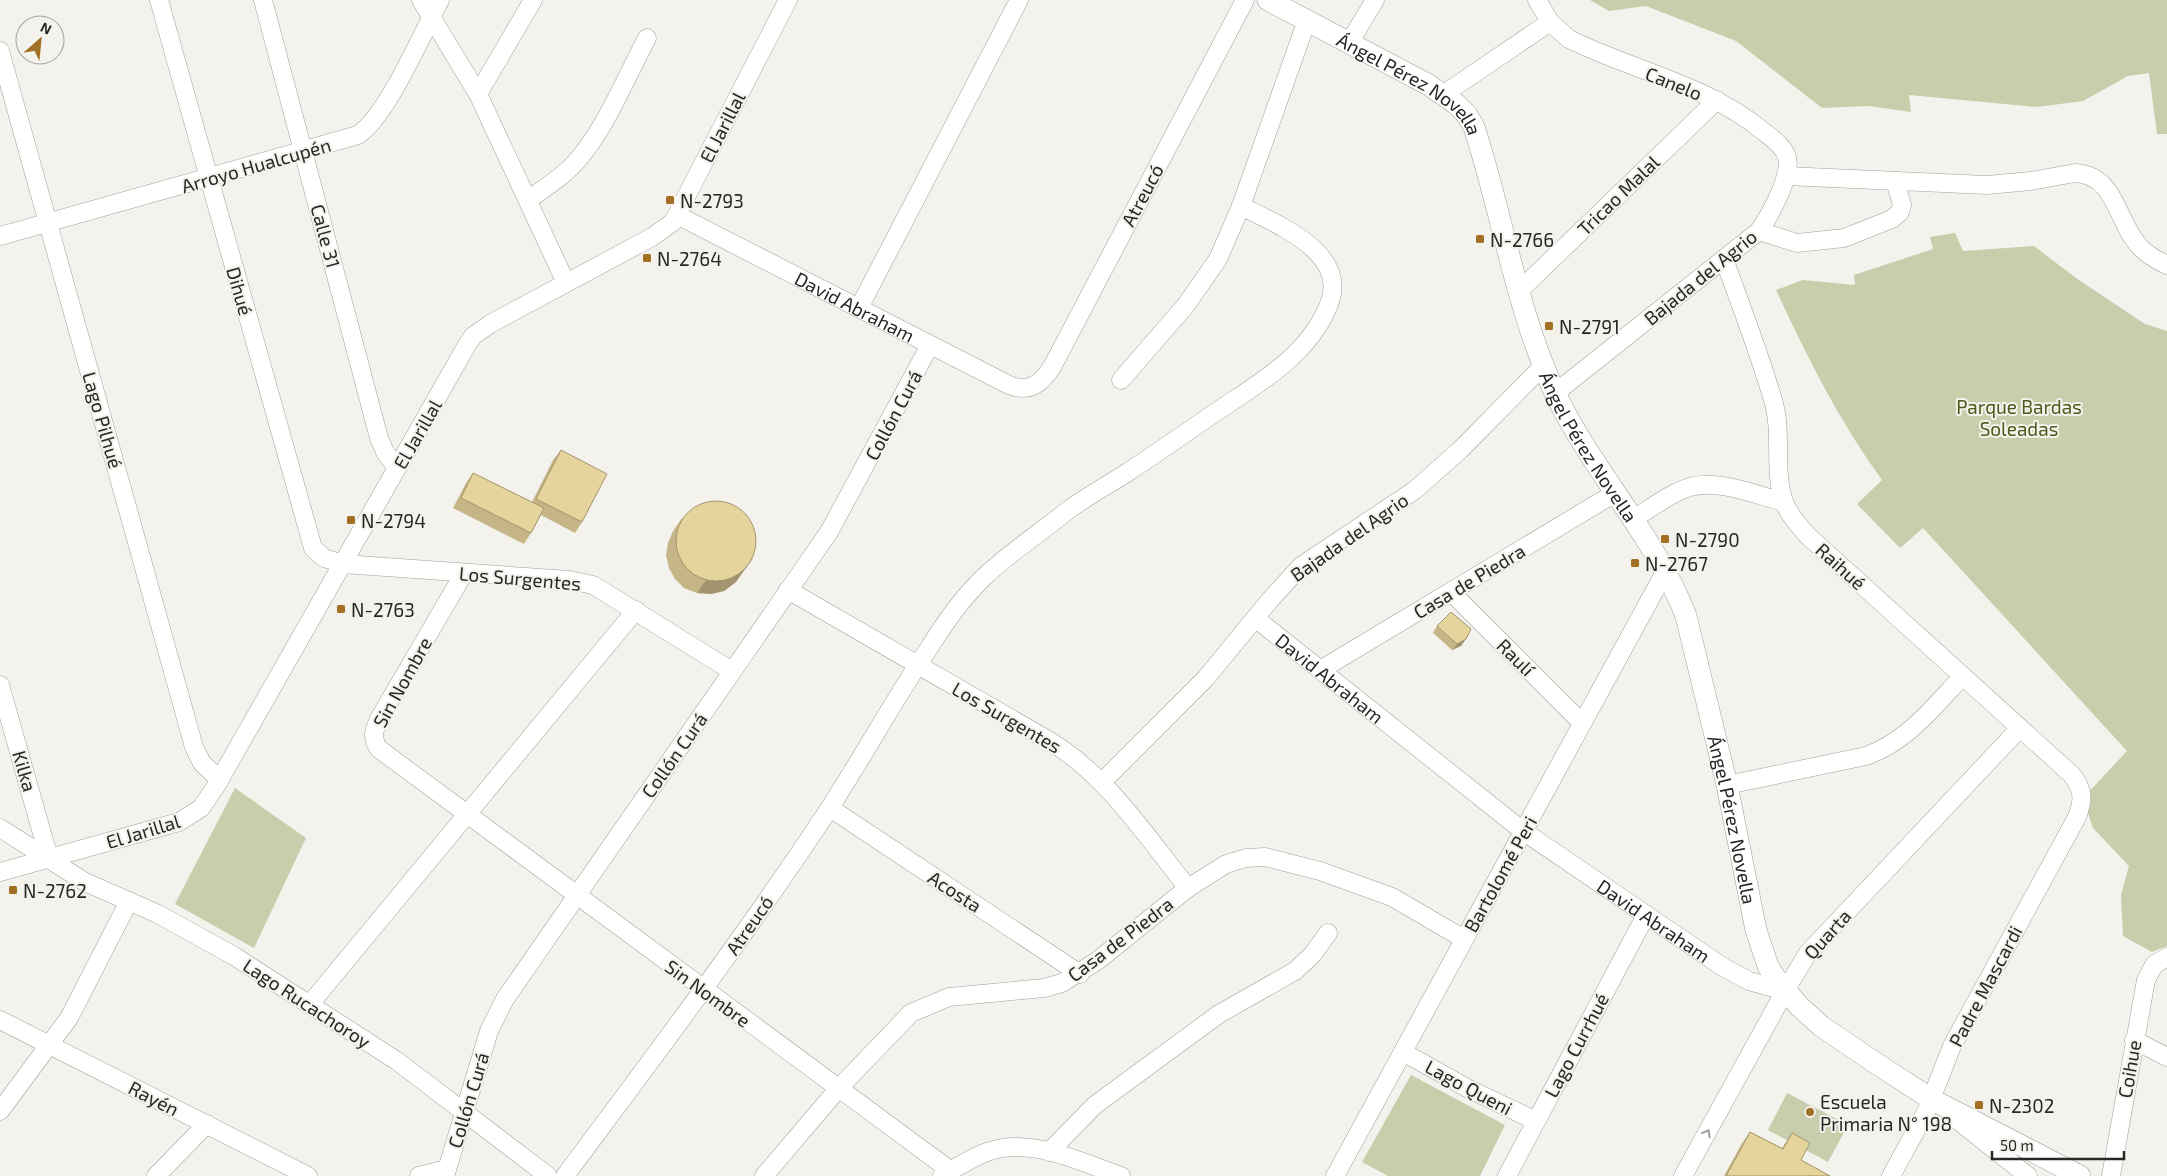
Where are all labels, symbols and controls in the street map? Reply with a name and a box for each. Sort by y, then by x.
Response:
north arrow [15,15,65,65]
text: N [38,18,54,38]
street label: Ángel Pérez Novella [1333,27,1487,138]
street label: Canelo [1642,61,1706,105]
street label: El Jarillal [694,87,750,166]
street label: Arroyo Hualcupén [179,133,333,197]
street label: Tricao Malal [1572,150,1664,240]
street label: Atreucó [1116,160,1168,230]
place label: N-2793 [680,189,744,212]
marker: N-2793 [664,194,676,206]
street label: Calle 31 [306,202,346,270]
street label: Bajada del Agrio [1639,224,1761,330]
place label: N-2766 [1490,228,1554,251]
marker: N-2766 [1474,233,1486,245]
place label: N-2764 [657,247,722,270]
marker: N-2764 [641,252,653,264]
street label: Dihué [222,264,258,318]
street label: David Abraham [791,266,919,346]
place label: N-2791 [1559,315,1620,338]
marker: N-2791 [1543,320,1555,332]
street label: Collón Curá [860,366,926,464]
street label: Ángel Pérez Novella [1535,368,1643,526]
street label: Lago Pilhué [78,369,128,471]
street label: El Jarillal [388,395,446,473]
park label: Parque Bardas Soleadas [1956,395,2082,440]
street label: Bajada del Agrio [1286,488,1412,586]
place label: N-2794 [361,509,426,532]
marker: N-2794 [345,514,357,526]
place label: N-2790 [1675,528,1740,551]
marker: N-2790 [1659,533,1671,545]
street label: Raihué [1811,538,1871,594]
street label: Casa de Piedra [1409,539,1529,623]
place label: N-2767 [1645,552,1708,575]
marker: N-2767 [1629,557,1641,569]
street label: Los Surgentes [458,561,582,595]
place label: N-2763 [351,598,415,621]
marker: N-2763 [335,603,347,615]
street label: David Abraham [1272,628,1389,728]
street label: Sin Nombre [368,633,436,731]
street label: Raulí [1493,634,1540,681]
street label: Los Surgentes [948,676,1066,758]
street label: Collón Curá [636,708,712,802]
street label: Ángel Pérez Novella [1704,733,1762,906]
street label: Kilka [8,748,42,794]
street label: El Jarillal [103,809,183,853]
street label: Bartolomé Peri [1459,812,1541,936]
street label: Acosta [924,865,986,917]
street label: David Abraham [1593,874,1715,967]
place label: N-2762 [23,879,87,902]
marker: N-2762 [7,884,19,896]
street label: Atreucó [720,891,778,959]
street label: Casa de Piedra [1063,892,1177,986]
street label: Quarta [1799,904,1855,964]
street label: Padre Mascardi [1943,922,2027,1050]
street label: Lago Rucachoroy [239,953,375,1053]
street label: Sin Nombre [661,954,755,1032]
street label: Lago Currhué [1539,989,1613,1101]
street label: Coihue [2113,1038,2145,1100]
street label: Collón Curá [443,1049,493,1151]
street label: Lago Queni [1422,1054,1516,1120]
street label: Rayén [125,1076,183,1120]
place label: Escuela Primaria N° 198 [1820,1090,1952,1135]
place label: N-2302 [1989,1094,2054,1117]
marker: N-2302 [1973,1099,1985,1111]
marker: Escuela Primaria N° 198 [1804,1106,1816,1118]
scale bar [1992,1128,2124,1160]
one-way arrow [1701,1130,1711,1139]
text: 50 m [2000,1136,2034,1154]

